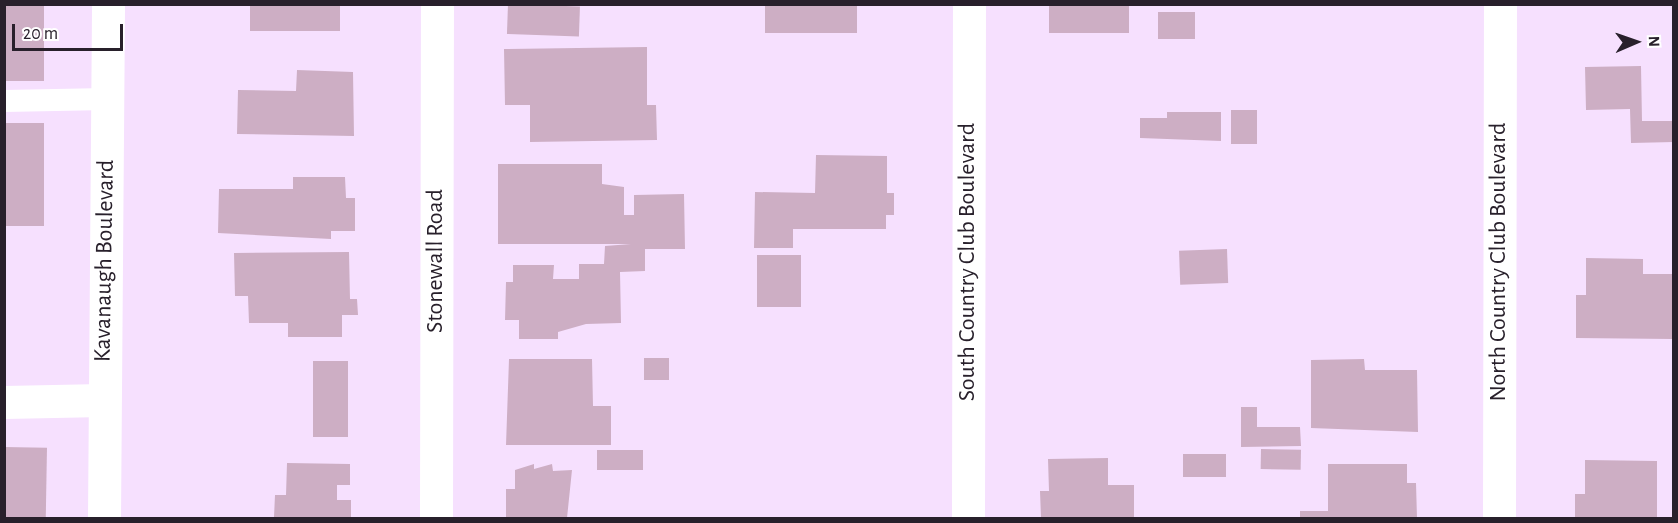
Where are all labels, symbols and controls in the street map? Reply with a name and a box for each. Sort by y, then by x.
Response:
scale bar [15,12,126,50]
north arrow [1606,12,1666,72]
text: 20 m [23,25,58,43]
text: N [1646,36,1662,47]
street label: South Country Club Boulevard [954,123,982,401]
street label: North Country Club Boulevard [1485,123,1513,401]
street label: Kavanaugh Boulevard [89,159,121,363]
street label: Stonewall Road [422,189,450,333]

